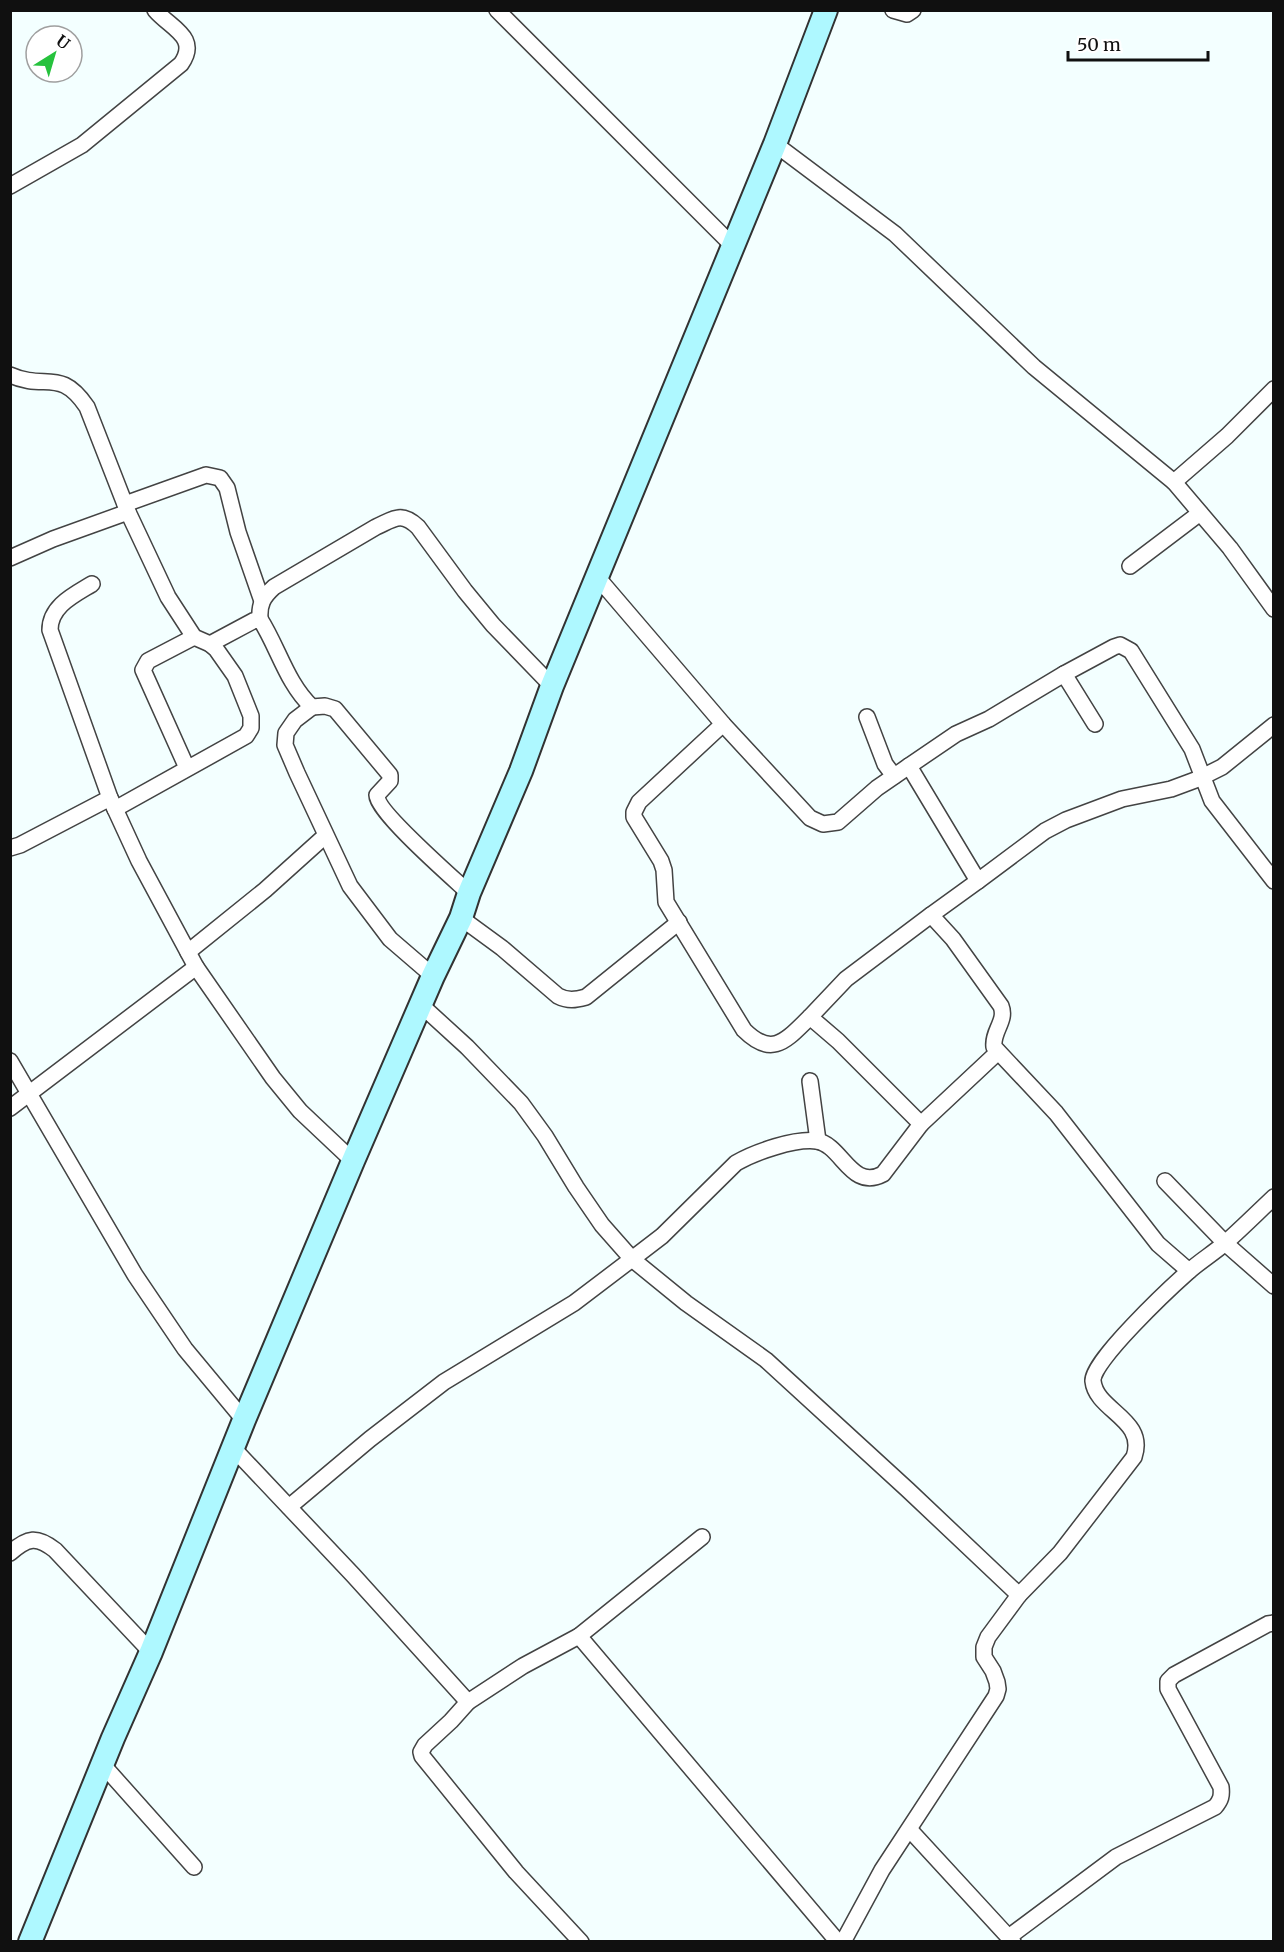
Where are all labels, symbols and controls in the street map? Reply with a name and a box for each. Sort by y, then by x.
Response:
north arrow [24,24,84,84]
scale bar [1068,24,1208,62]
text: U [52,30,74,54]
text: 50 m [1077,33,1121,56]

